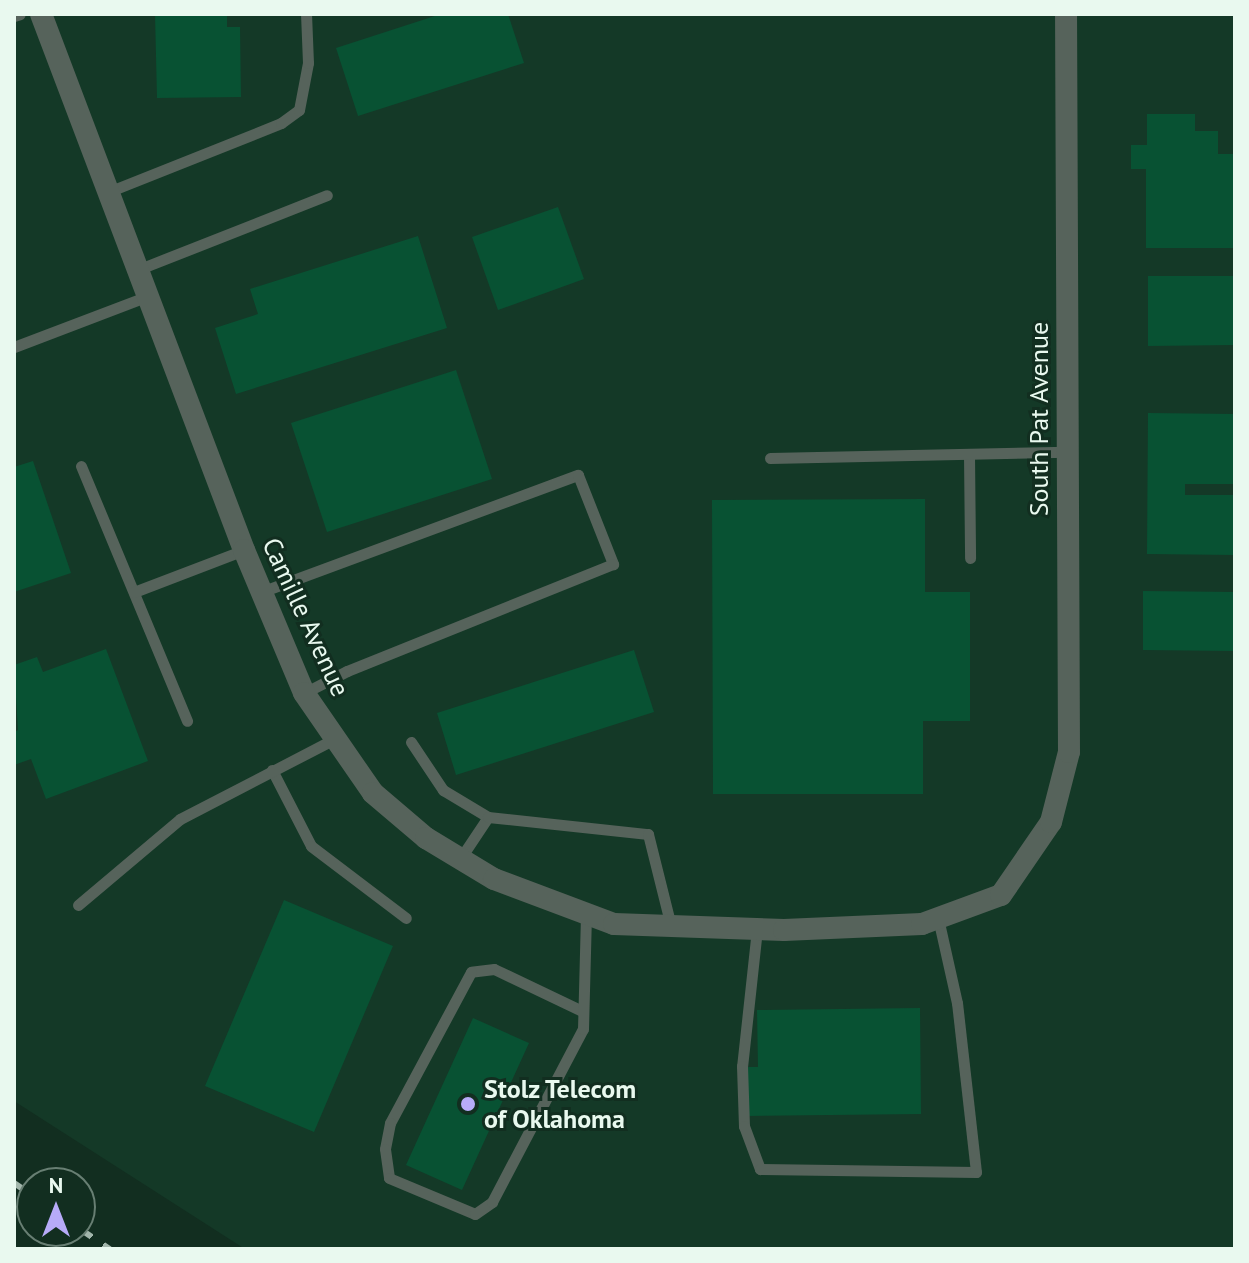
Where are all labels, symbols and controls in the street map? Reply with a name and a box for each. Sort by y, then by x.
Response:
street label: South Pat Avenue [1023,321,1055,517]
street label: Camille Avenue [256,533,356,701]
place label: Stolz Telecom of Oklahoma [484,1073,638,1134]
marker: Stolz Telecom of Oklahoma [459,1095,477,1113]
north arrow [16,1167,96,1247]
text: N [49,1171,63,1199]

